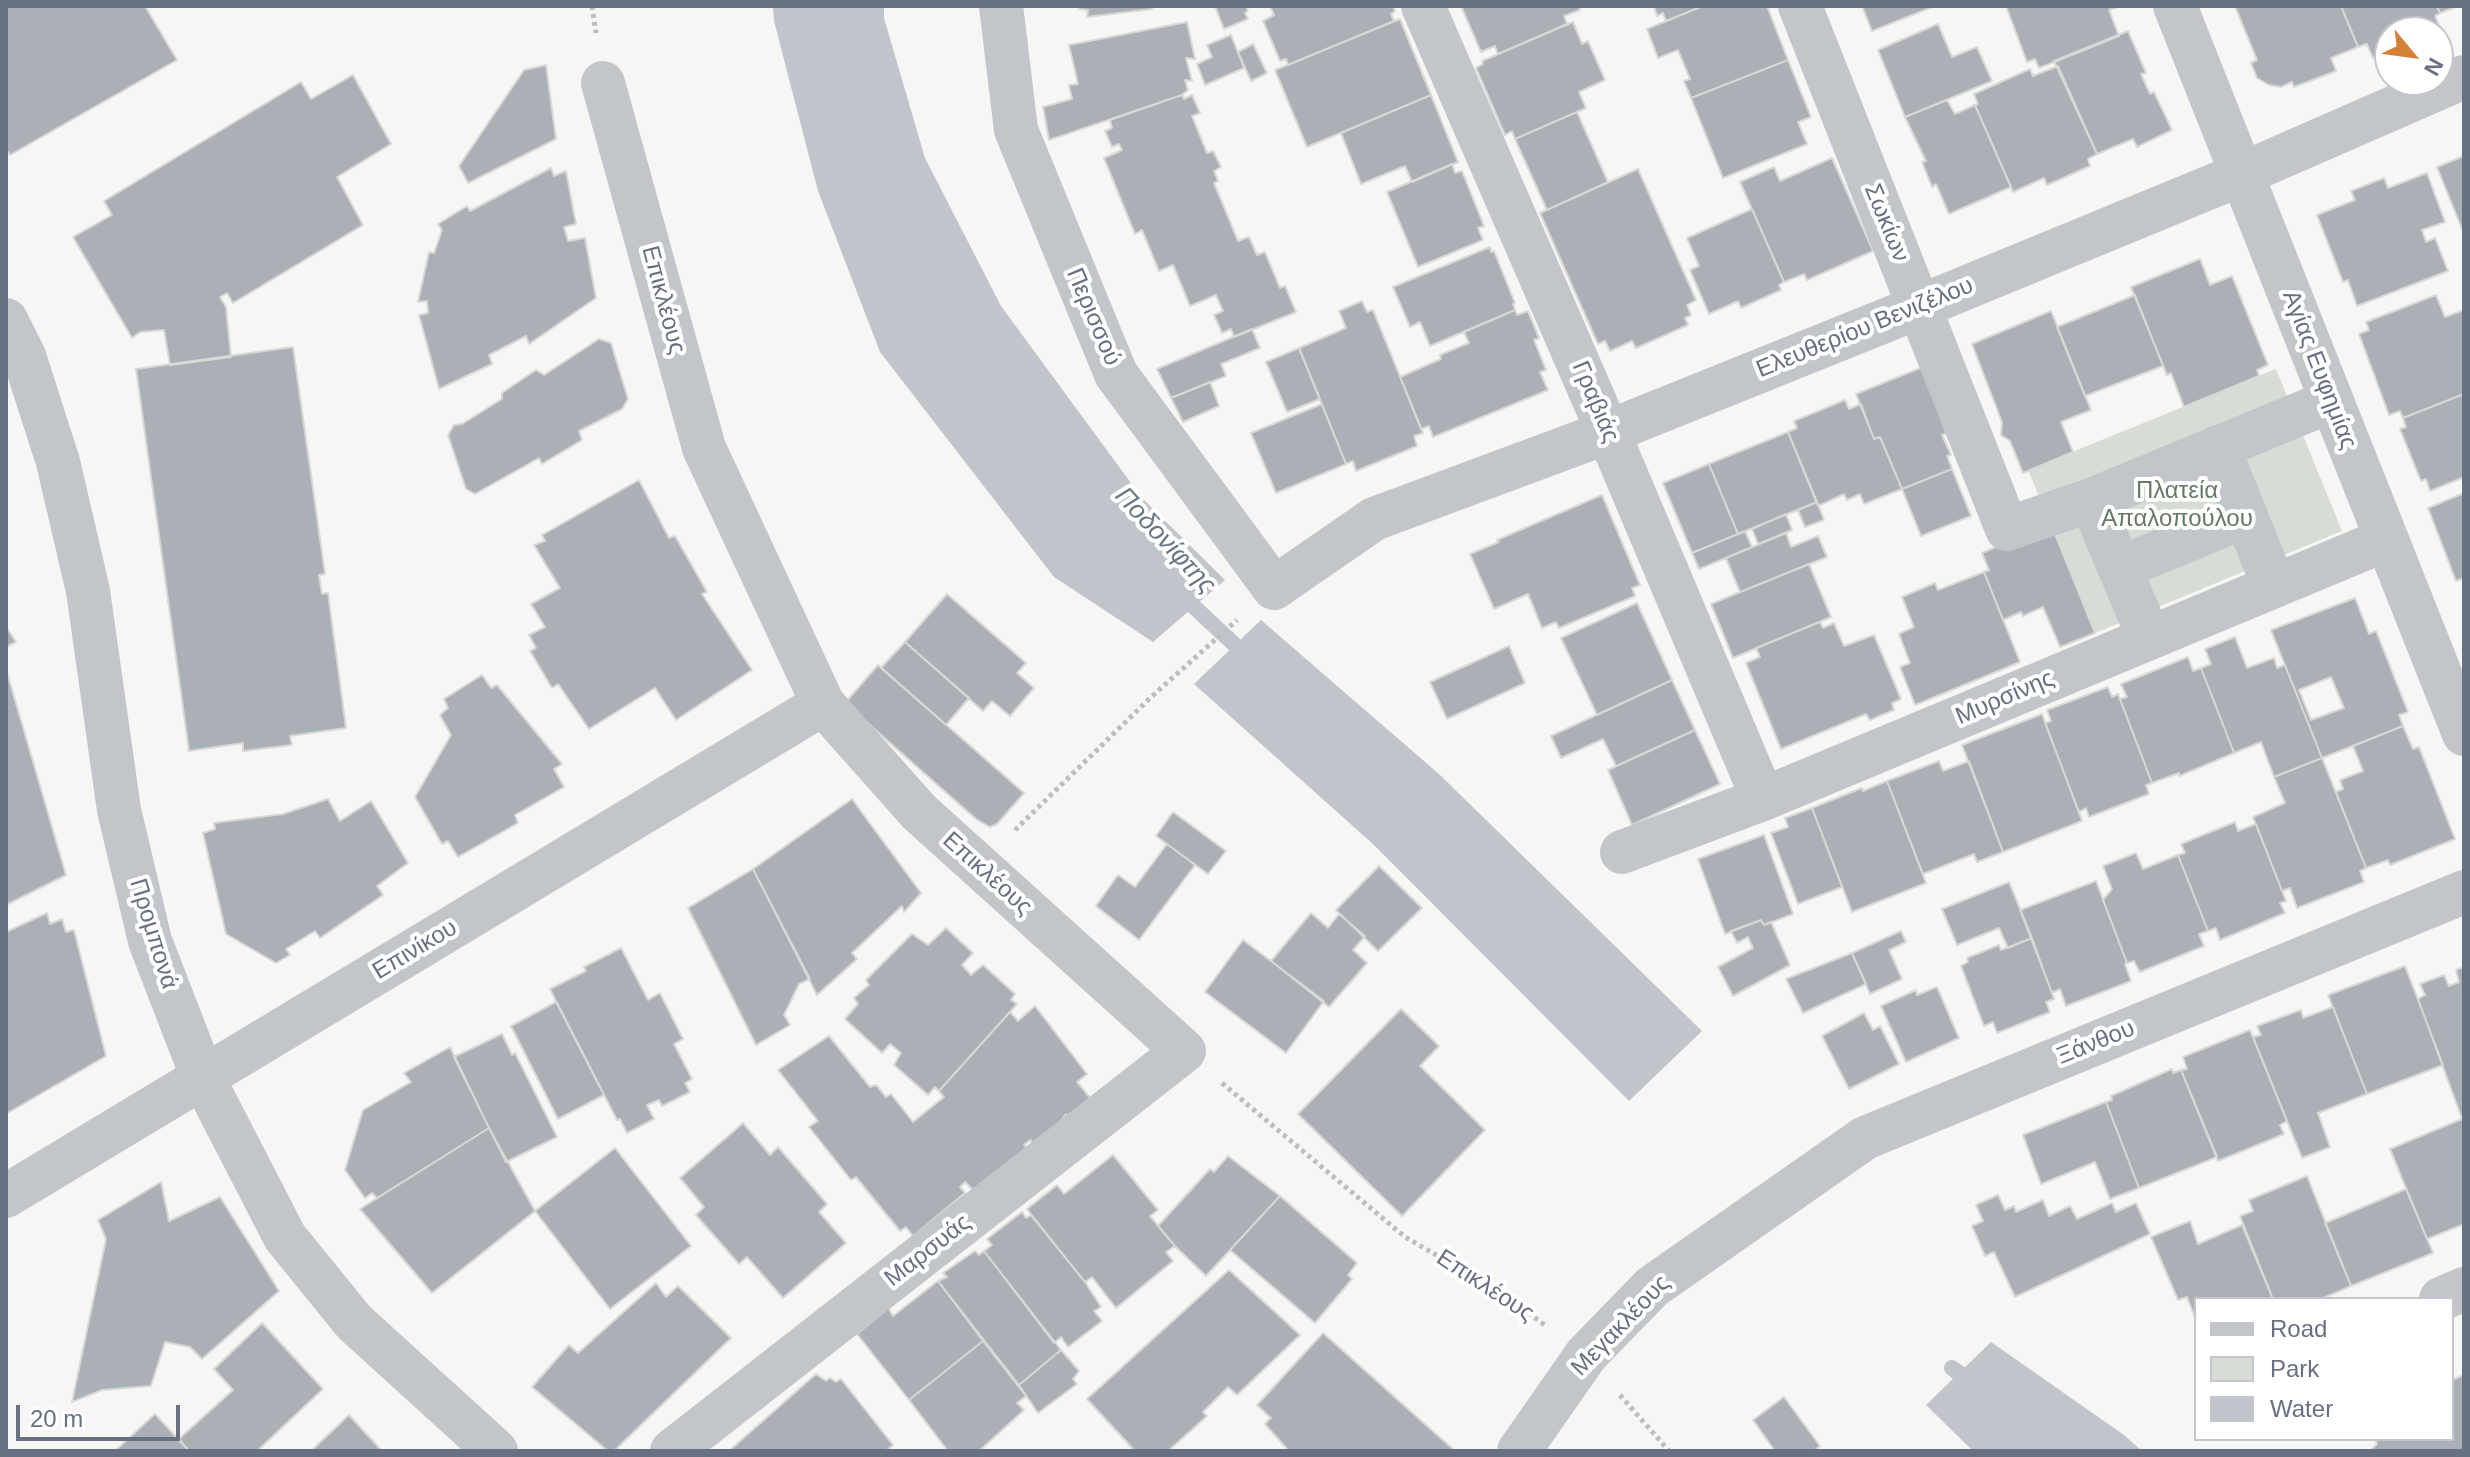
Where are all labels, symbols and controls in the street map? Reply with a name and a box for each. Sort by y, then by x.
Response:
north arrow [2374,16,2454,96]
text: N [2419,54,2448,80]
street label: Σωκίων [1857,180,1915,266]
street label: Επικλέους [635,243,691,357]
street label: Περισσού [1060,264,1126,370]
street label: Ελευθερίου Βενιζέλου [1752,271,1978,385]
street label: Αγίας Ευφημίας [2276,287,2362,453]
street label: Γραβιάς [1565,357,1625,447]
park label: Πλατεία Απαλοπούλου [2101,477,2253,533]
water label: Ποδονίφτης [1108,481,1222,601]
street label: Μυρσίνης [1952,664,2058,732]
street label: Επικλέους [936,826,1038,922]
street label: Προμπονά [123,875,183,993]
street label: Επινίκου [368,914,462,986]
street label: Ξάνθου [2053,1014,2139,1072]
street label: Μαρσυάς [879,1209,977,1293]
street label: Επικλέους [1431,1244,1539,1328]
street label: Μεγακλέους [1566,1269,1676,1383]
legend [2194,1297,2454,1441]
text: Road [2270,1315,2327,1342]
text: Park [2270,1355,2319,1382]
scale bar [20,1389,184,1439]
text: Water [2270,1395,2333,1422]
text: 20 m [30,1405,83,1432]

